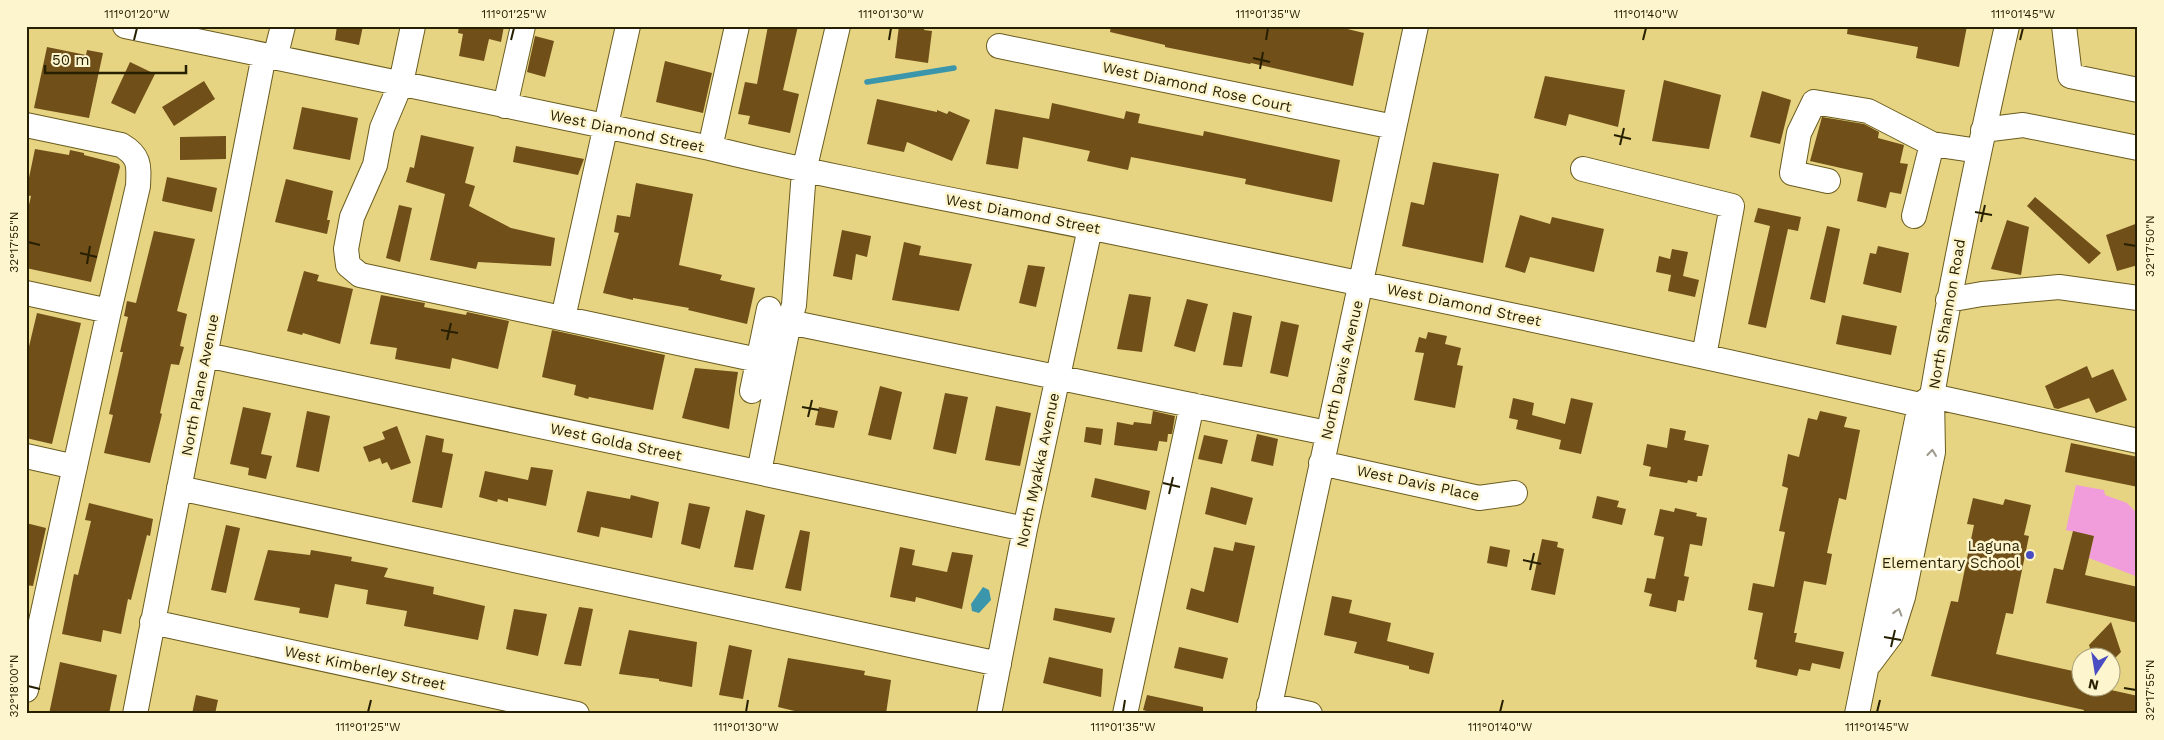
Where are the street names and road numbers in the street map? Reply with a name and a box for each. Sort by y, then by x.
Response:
street label: West Diamond Rose Court [1101,58,1294,116]
street label: West Diamond Street [548,106,707,156]
street label: West Diamond Street [944,190,1103,238]
street label: North Shannon Road [1925,237,1969,391]
street label: West Diamond Street [1385,280,1544,330]
street label: North Davis Avenue [1317,299,1367,441]
street label: North Plane Avenue [177,313,223,457]
street label: North Myakka Avenue [1013,391,1063,549]
street label: West Golda Street [549,419,684,465]
street label: West Davis Place [1355,461,1481,505]
street label: West Kimberley Street [283,642,448,694]

